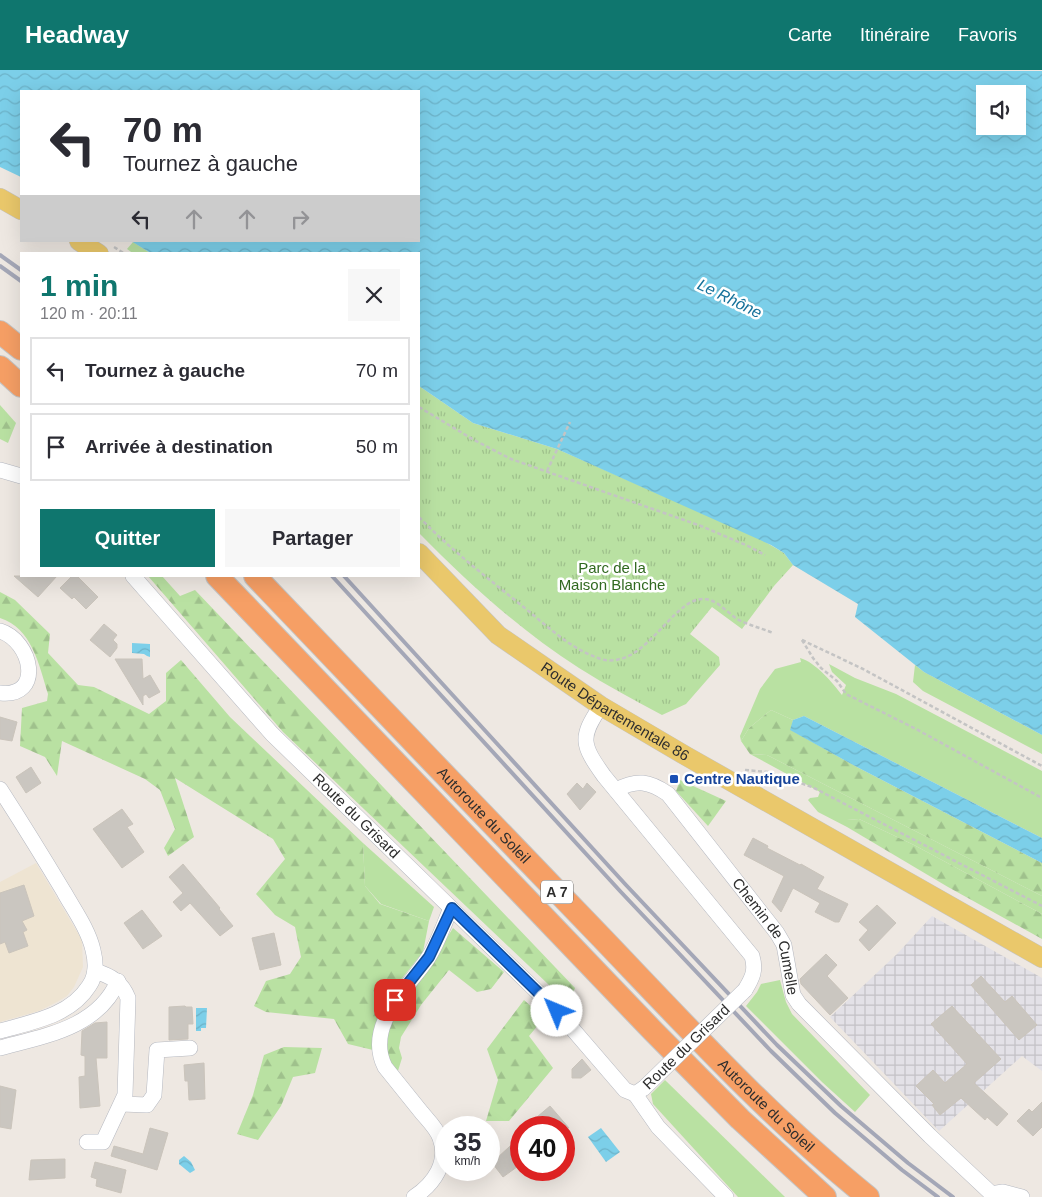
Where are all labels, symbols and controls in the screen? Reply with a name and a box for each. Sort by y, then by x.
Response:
text: Headway [25,21,129,48]
text: Carte [788,25,832,45]
text: Itinéraire [860,25,930,45]
text: Favoris [958,25,1017,45]
map controls [976,85,1026,135]
button: sound [976,85,1026,135]
icon: left [40,110,105,175]
text: 70 m [123,110,203,149]
text: Tournez à gauche [123,151,298,176]
icon: left [127,205,155,233]
icon: ahead [180,205,208,233]
icon: ahead [233,205,261,233]
icon: right [286,205,314,233]
text: 1 min [40,269,118,302]
button: close [348,269,400,321]
water label: Le Rhône [695,276,765,321]
text: 120 m · 20:11 [40,305,138,322]
icon: left [42,357,70,385]
text: Tournez à gauche [85,360,245,381]
text: 70 m [356,360,398,381]
icon: arrive [42,433,70,461]
text: Arrivée à destination [85,436,273,457]
text: 50 m [356,436,398,457]
button: Quitter [40,509,215,567]
button: Partager [225,509,400,567]
park label: Parc de la Maison Blanche [559,559,665,593]
street label: Route Départementale 86 [538,658,693,764]
street label: Autoroute du Soleil [434,763,534,866]
street label: Route du Grisard [310,770,404,861]
place label: Centre Nautique [684,770,800,787]
marker: Centre Nautique [668,773,680,785]
street label: Chemin de Cumelle [729,874,802,996]
road number: A 7 [541,880,573,904]
pin [374,979,416,1021]
position arrow [530,984,582,1036]
icon: arrive [381,986,409,1014]
street label: Route du Grisard [639,1001,733,1092]
street label: Autoroute du Soleil [715,1055,818,1155]
speed limit sign: 40 [510,1116,575,1181]
text: 35 [454,1128,481,1156]
text: km/h [454,1154,481,1168]

